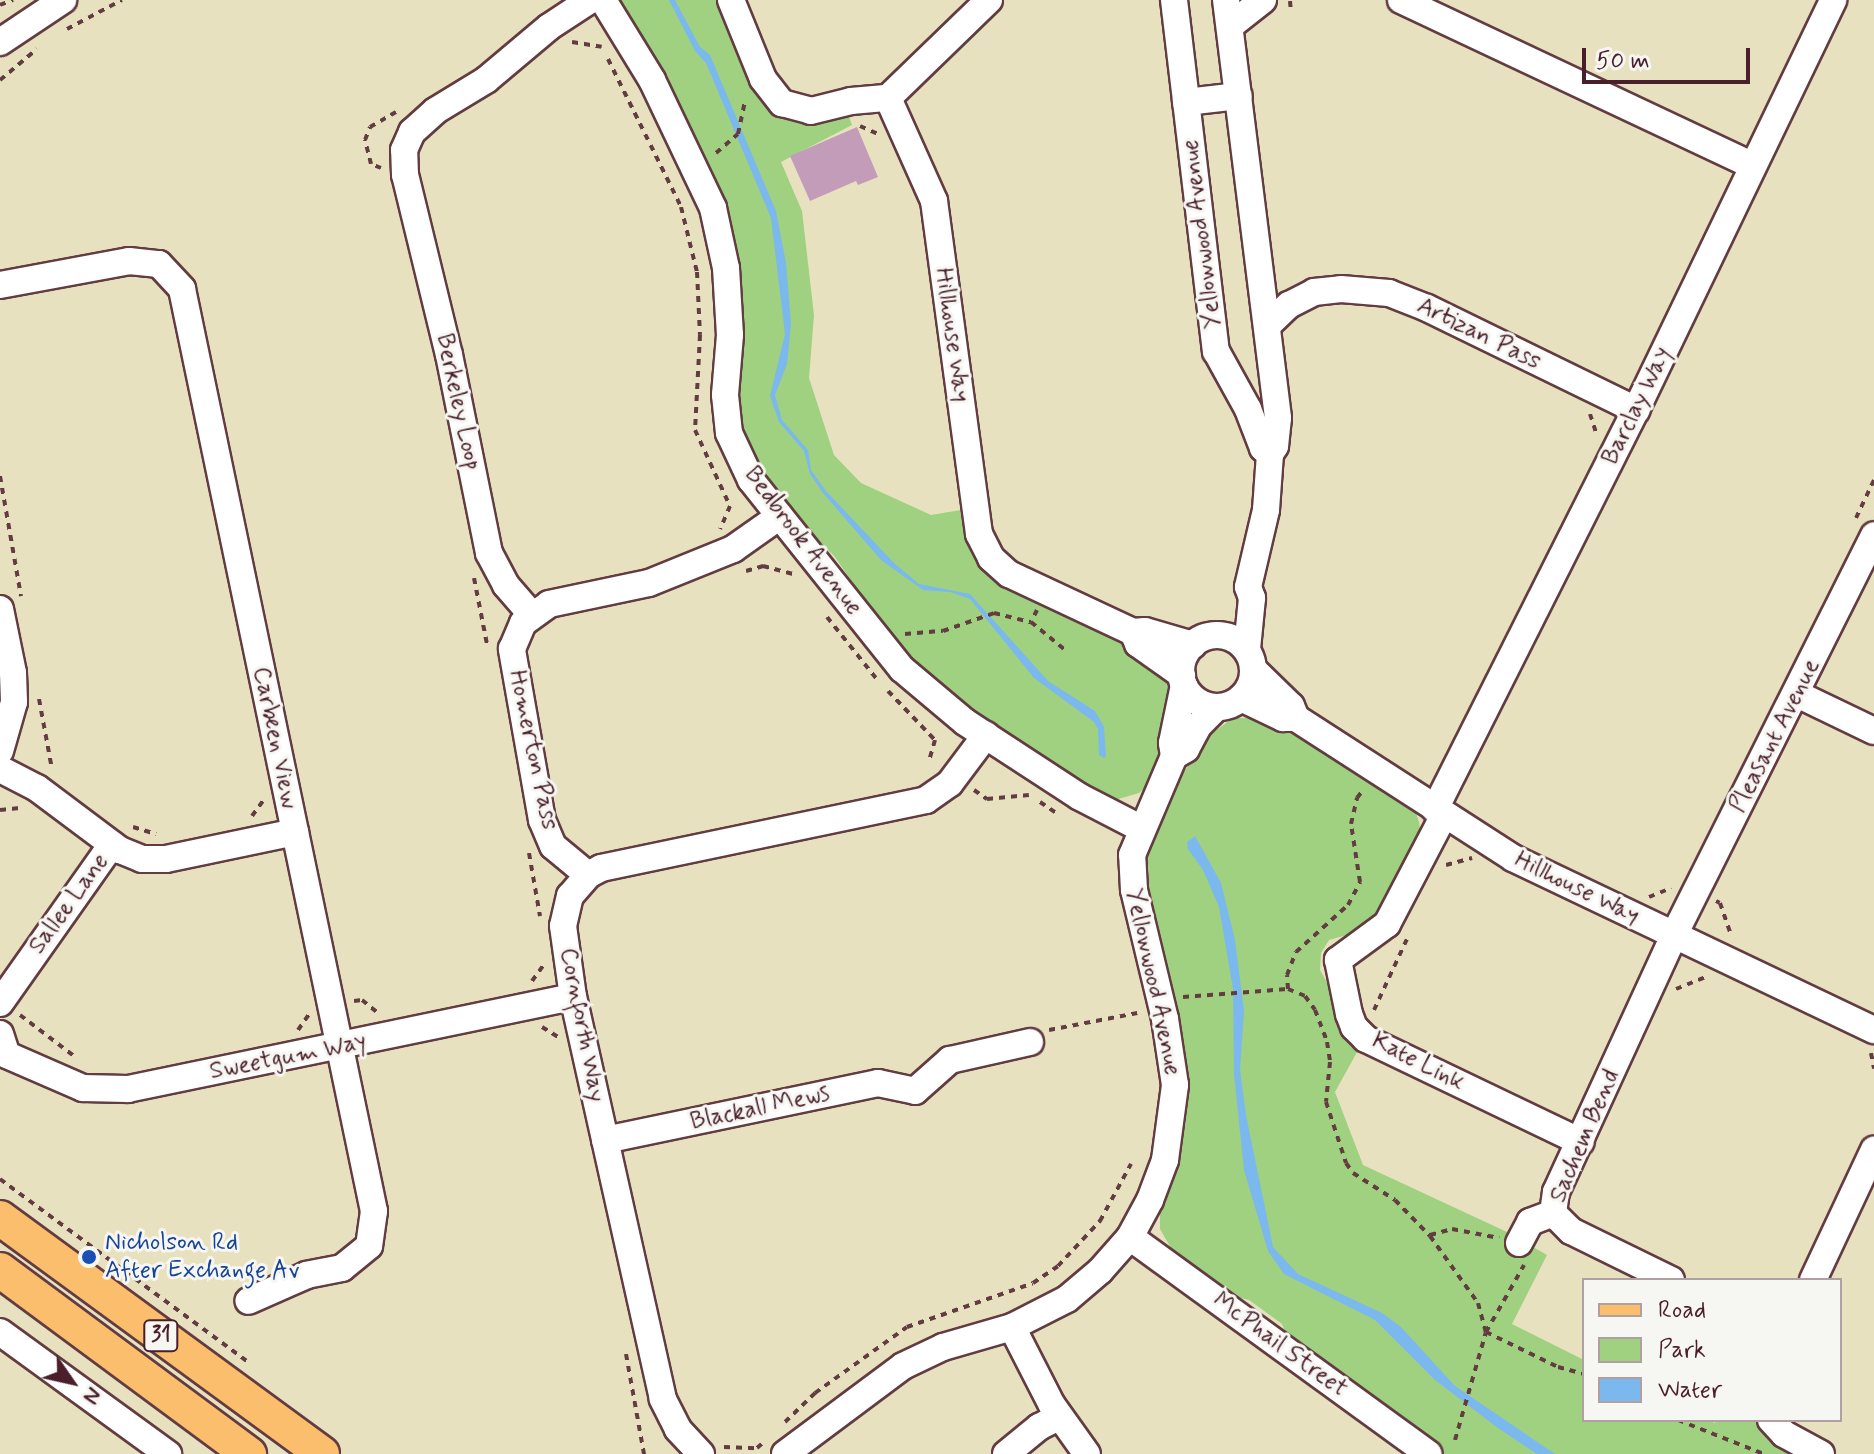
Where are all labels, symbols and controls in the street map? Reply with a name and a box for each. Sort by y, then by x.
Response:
scale bar [1586,32,1754,82]
text: 50 m [1596,46,1650,77]
street label: Yellowwood Avenue [1176,136,1228,332]
street label: Hillhouse Way [928,265,976,405]
street label: Artizan Pass [1414,292,1544,376]
street label: Berkeley Loop [429,330,487,474]
street label: Barclay Way [1596,341,1678,471]
street label: Bedbrook Avenue [739,462,867,620]
street label: Pleasant Avenue [1724,654,1826,818]
street label: Carbeen View [246,666,304,810]
street label: Homerton Pass [502,669,564,831]
street label: Hillhouse Way [1509,845,1645,931]
street label: Sallee Lane [23,848,115,960]
street label: Yellowwood Avenue [1119,885,1187,1079]
street label: Cornforth Way [553,946,611,1104]
street label: Kate Link [1367,1026,1469,1098]
street label: Sweetgum Way [206,1027,370,1087]
street label: Sachem Bend [1544,1066,1626,1206]
street label: Blackall Mews [688,1079,832,1137]
place label: Nicholson Rd After Exchange Av [105,1229,299,1285]
marker: Nicholson Rd After Exchange Av [80,1248,98,1266]
legend [1582,1278,1842,1422]
street label: McPhail Street [1207,1287,1353,1403]
text: Road [1658,1295,1706,1326]
road number: 31 [143,1318,179,1354]
text: Park [1658,1335,1706,1366]
north arrow [32,1342,112,1422]
text: Water [1658,1375,1722,1406]
text: N [76,1382,108,1409]

